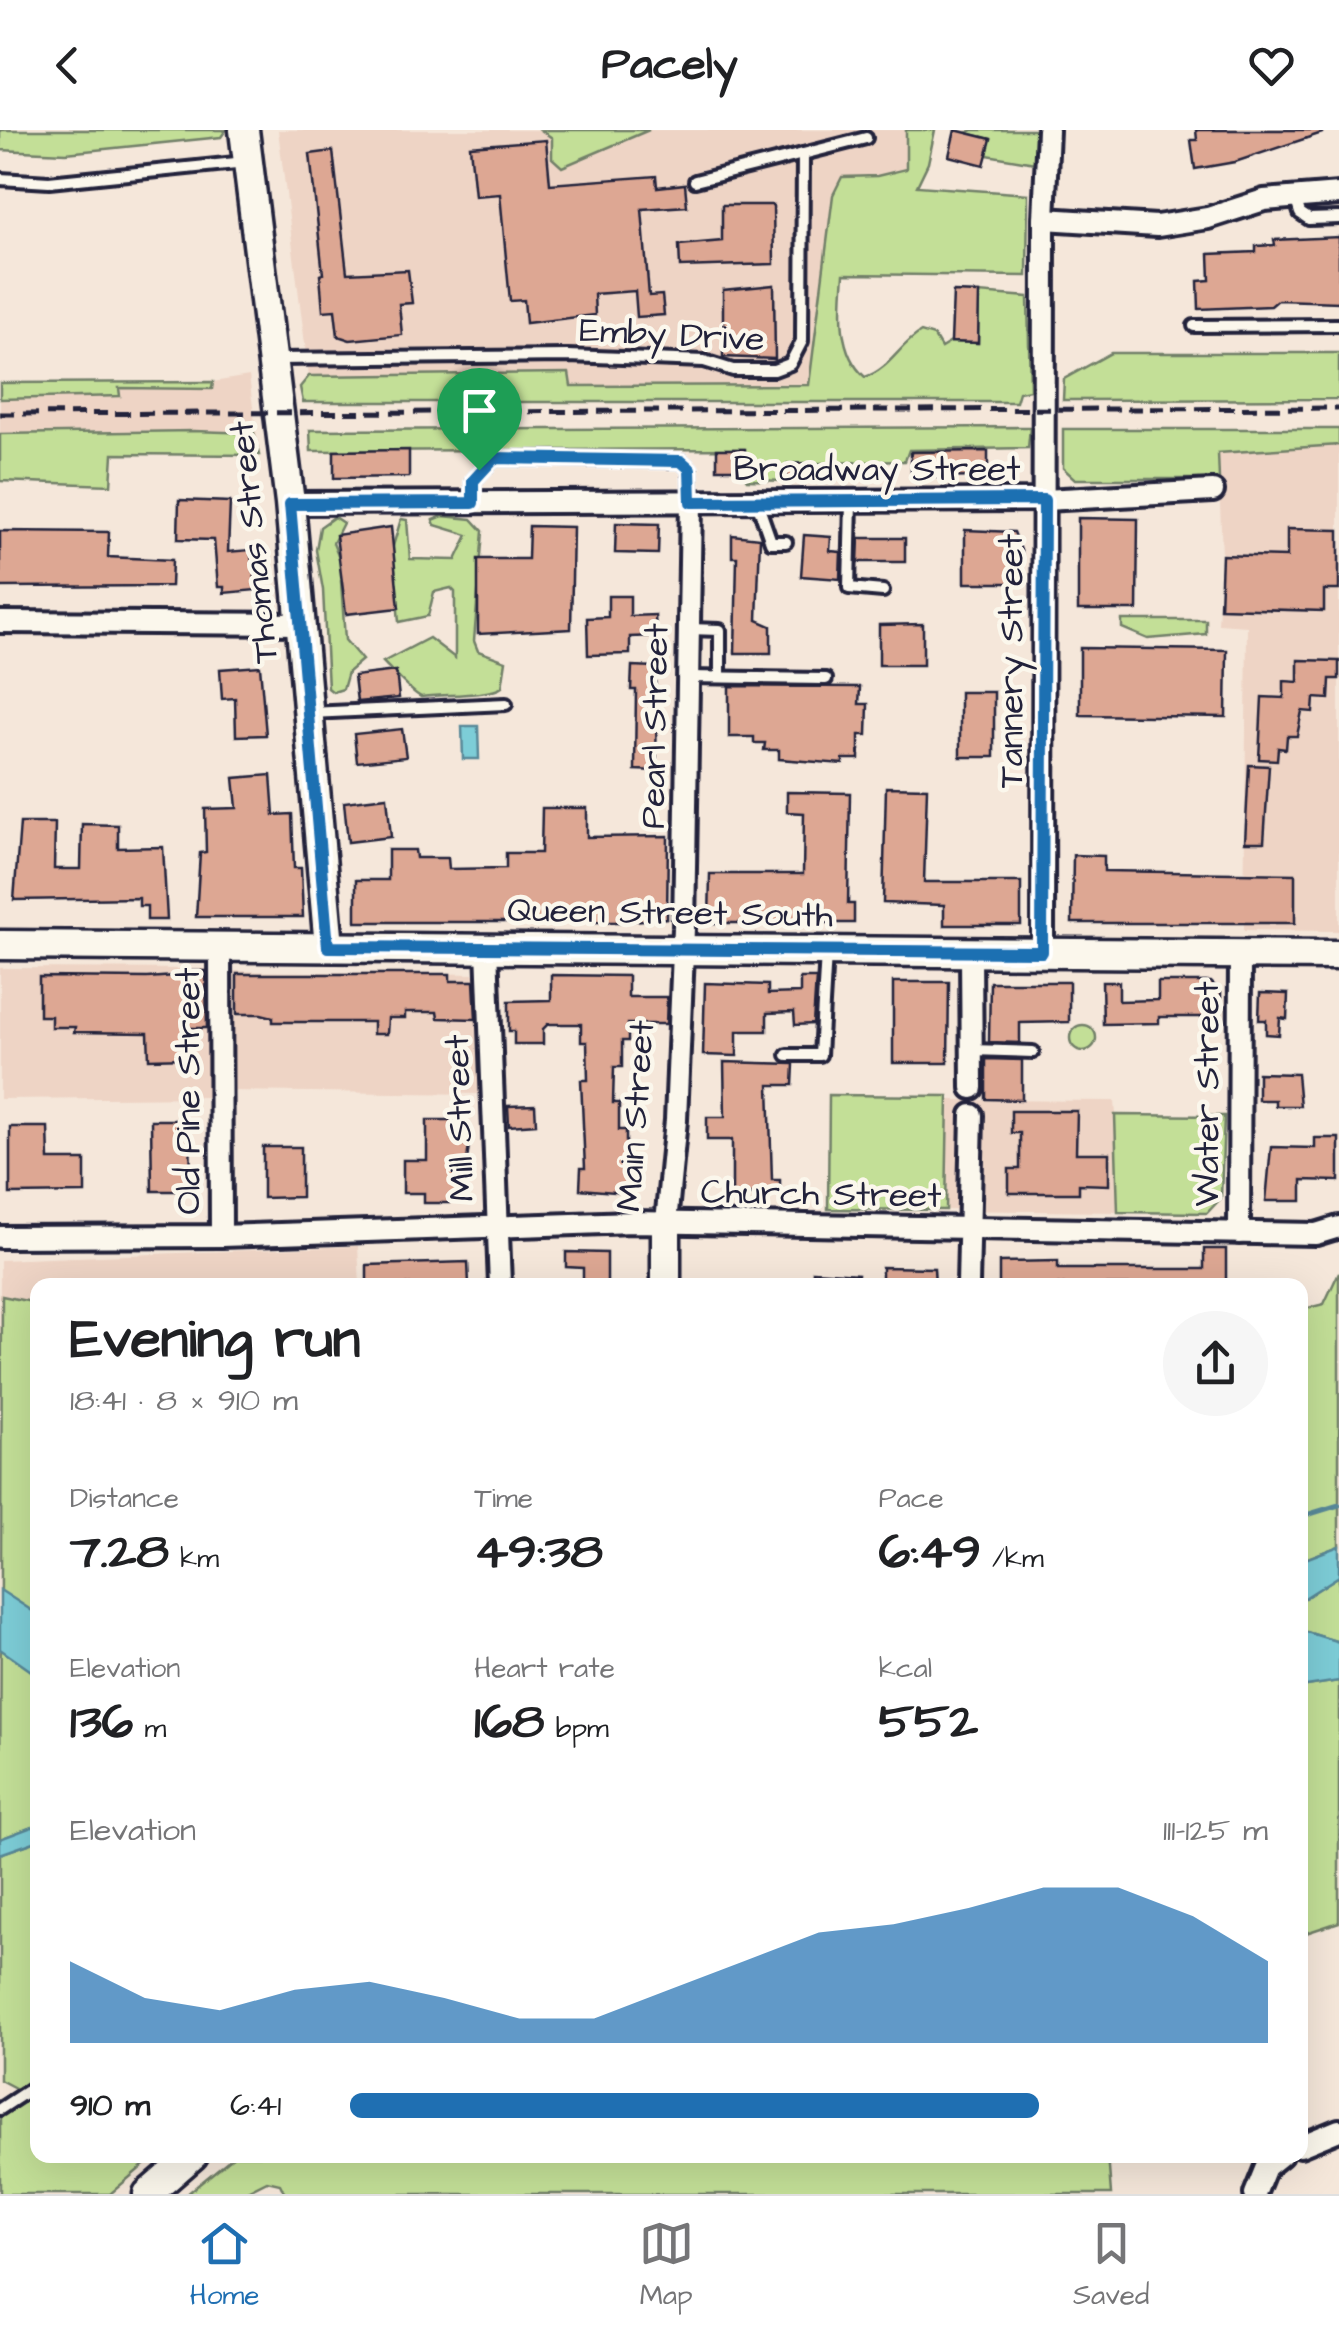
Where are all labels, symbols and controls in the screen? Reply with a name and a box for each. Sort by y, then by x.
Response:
text: Pacely [601,34,738,96]
icon: back [40,38,95,93]
icon: heart [1244,38,1299,93]
street label: Emby Drive [578,306,766,365]
pin [437,368,522,471]
icon: arrive [452,383,507,438]
street label: Thomas Street [217,418,291,666]
street label: Broadway Street [734,445,1020,495]
street label: Tannery Street [987,534,1037,788]
street label: Pearl Street [629,623,681,829]
street label: Queen Street South [507,886,833,940]
street label: Old Pine Street [164,968,213,1214]
street label: Water Street [1183,981,1232,1207]
street label: Main Street [605,1019,667,1213]
street label: Mill Street [433,1034,487,1202]
street label: Church Street [700,1167,942,1221]
text: Evening run [70,1302,360,1378]
button: share [1163,1311,1268,1416]
text: 18:41 · 8 × 910 m [70,1378,298,1423]
text: Distance [70,1479,179,1518]
text: Time [474,1479,533,1518]
text: Pace [879,1479,944,1518]
text: 7.28 [70,1518,169,1587]
text: 49:38 [474,1518,603,1587]
text: 6:49 [879,1518,981,1587]
text: km [169,1539,219,1578]
text: /km [981,1539,1044,1578]
text: Elevation [70,1649,180,1688]
text: Heart rate [474,1649,615,1688]
text: kcal [879,1649,932,1688]
text: 136 [70,1688,133,1757]
text: 168 [474,1688,545,1757]
text: 552 [879,1688,978,1757]
text: m [133,1709,166,1748]
text: bpm [545,1709,609,1748]
text: Elevation [70,1808,196,1853]
text: 111–125 m [1163,1808,1268,1853]
text: 910 m [70,2083,150,2128]
text: 6:41 [230,2083,281,2128]
tab: Home [190,2216,259,2315]
tab: Map [639,2216,694,2315]
tab: Saved [1073,2216,1149,2315]

